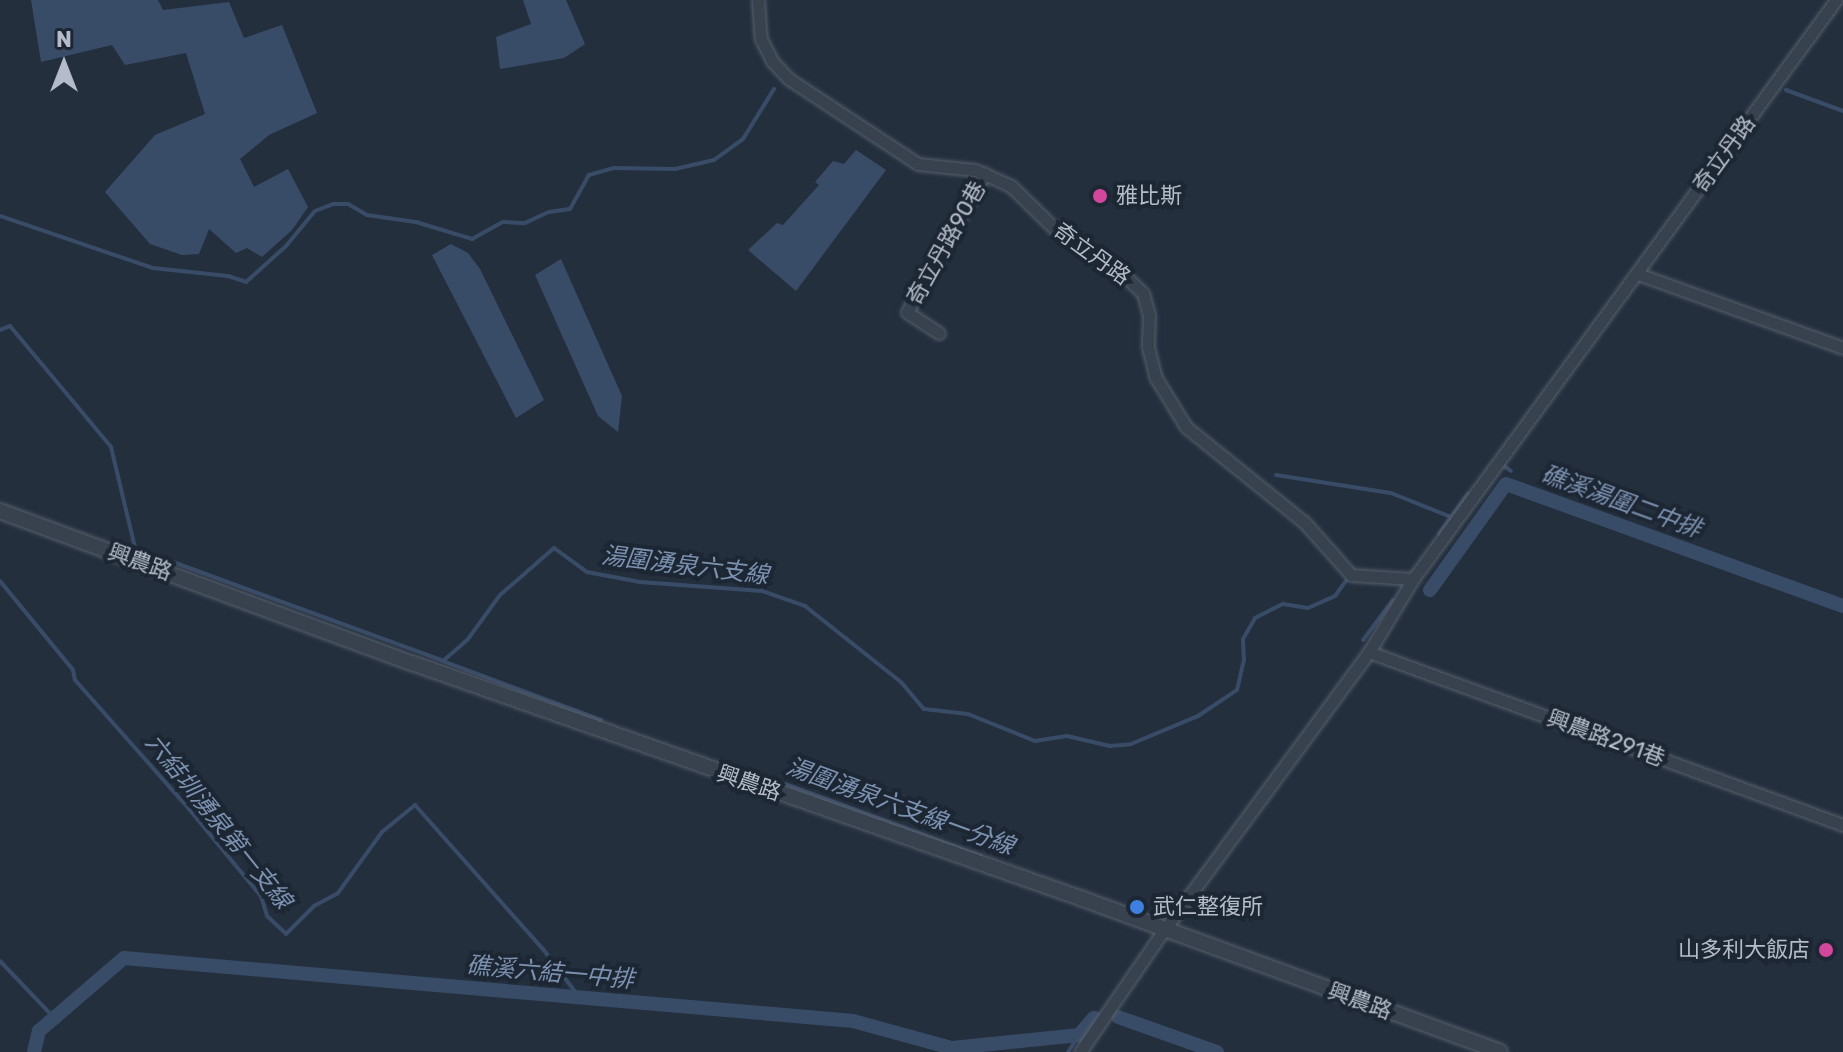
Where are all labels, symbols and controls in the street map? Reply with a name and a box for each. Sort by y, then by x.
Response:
north arrow [24,24,104,104]
text: N [56,26,72,53]
street label: 奇立丹路 [1687,111,1761,197]
street label: 奇立丹路90巷 [901,177,991,309]
place label: 雅比斯 [1116,183,1182,209]
marker: 雅比斯 [1091,187,1109,205]
street label: 奇立丹路 [1049,217,1135,291]
water label: 礁溪湯圍二中排 [1537,460,1705,544]
street label: 興農路 [104,538,176,586]
water label: 湯圍湧泉六支線 [600,541,770,591]
street label: 興農路291巷 [1544,704,1668,772]
water label: 六結圳湧泉第一支線 [139,729,297,915]
water label: 湯圍湧泉六支線一分線 [782,752,1018,862]
street label: 興農路 [714,760,784,806]
place label: 武仁整復所 [1153,894,1263,920]
marker: 武仁整復所 [1128,898,1146,916]
place label: 山多利大飯店 [1678,937,1810,963]
marker: 山多利大飯店 [1817,941,1835,959]
water label: 礁溪六結一中排 [465,951,635,995]
street label: 興農路 [1324,977,1396,1025]

